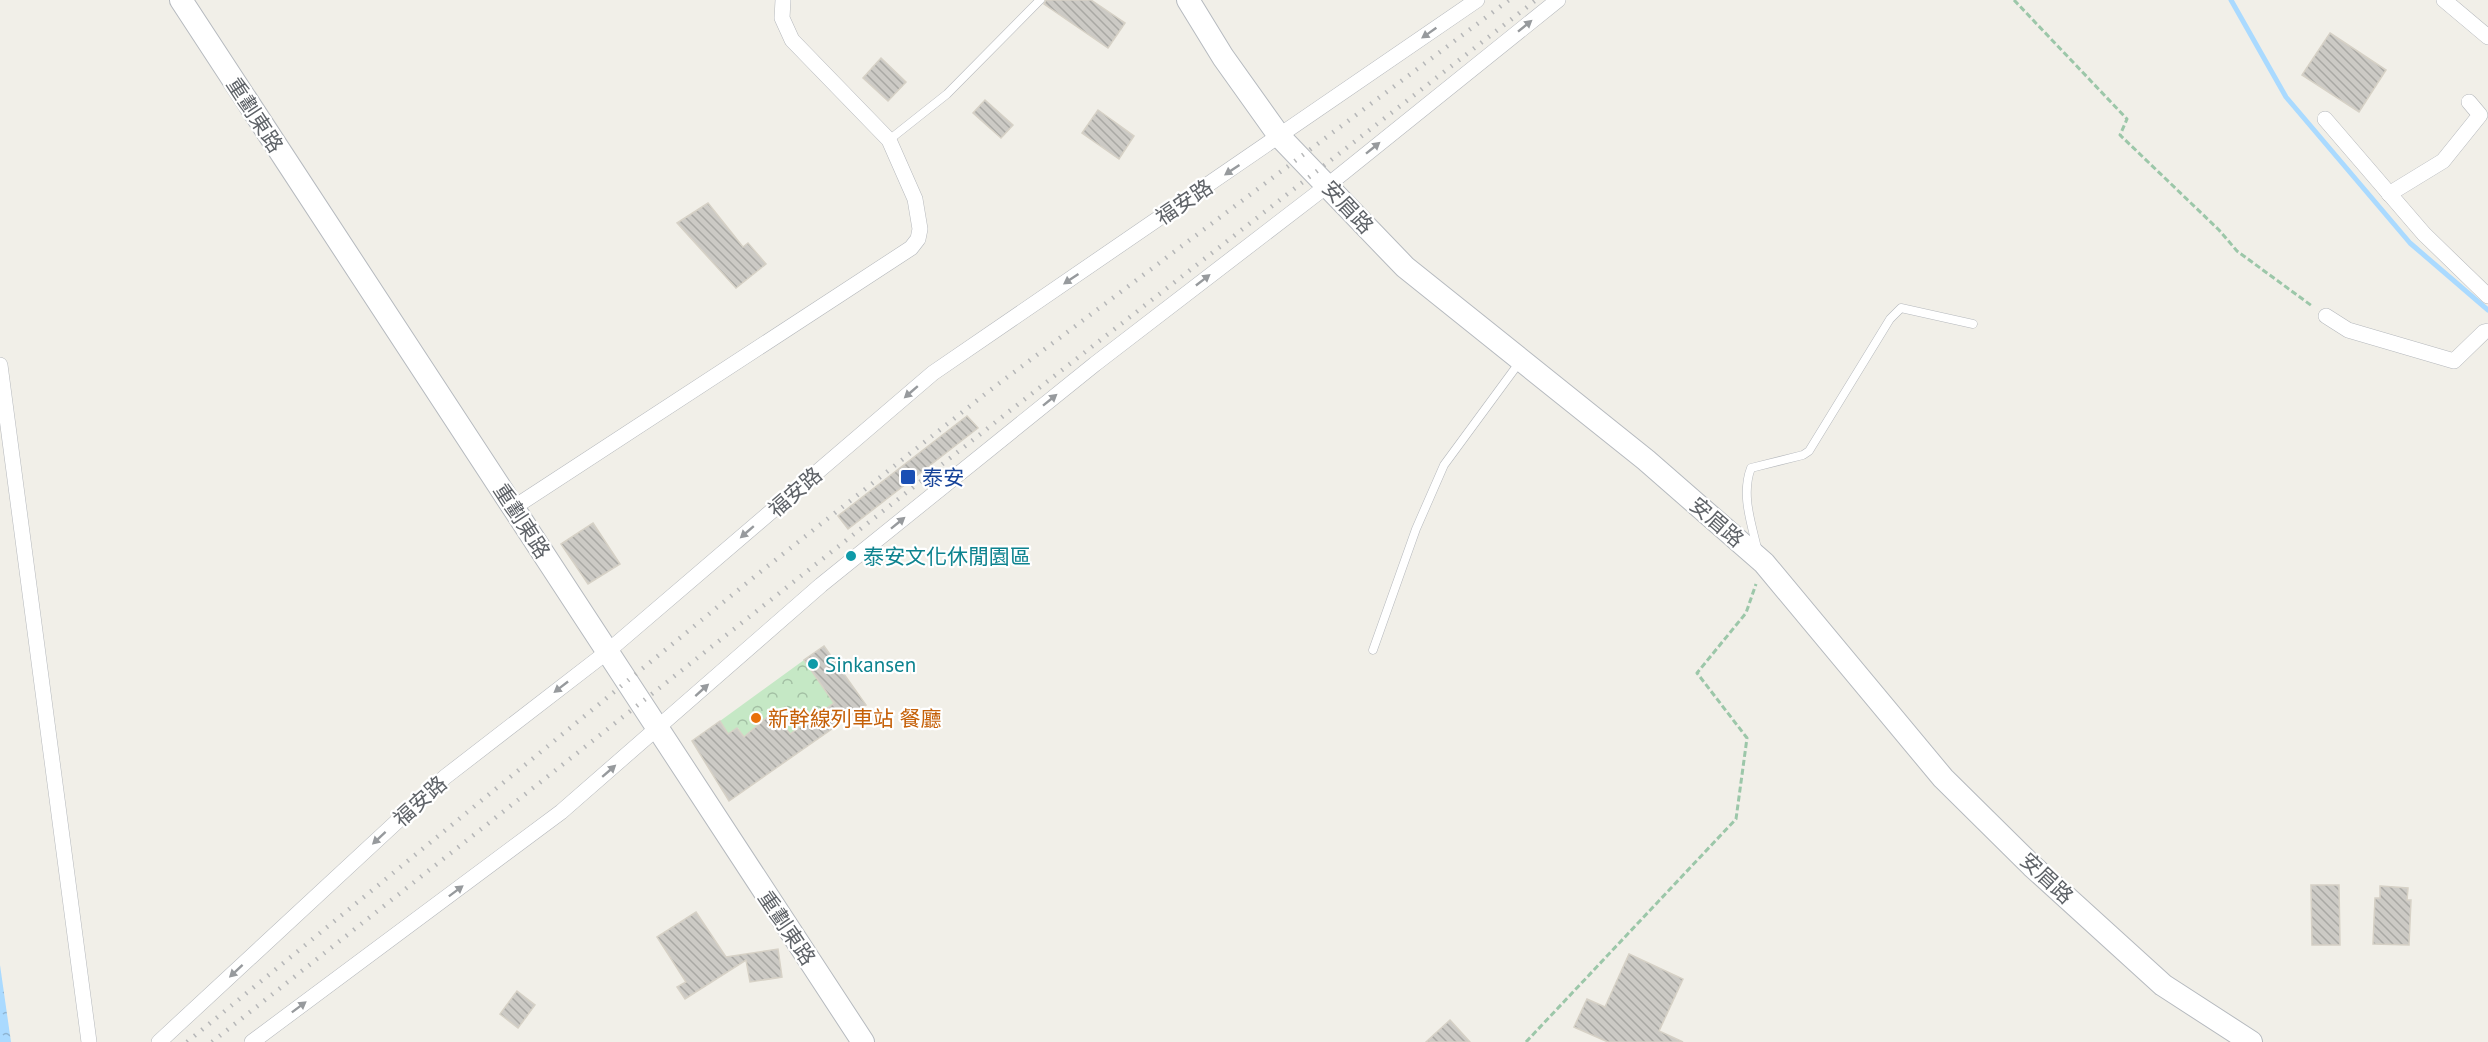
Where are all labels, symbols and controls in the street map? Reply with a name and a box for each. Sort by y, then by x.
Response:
one-way arrow [1518,20,1533,33]
one-way arrow [1421,27,1437,39]
street label: 重劃東路 [221,72,289,158]
one-way arrow [1366,143,1381,155]
one-way arrow [1223,164,1240,175]
street label: 福安路 [1150,173,1218,231]
street label: 安眉路 [1317,175,1379,239]
one-way arrow [1063,273,1079,285]
one-way arrow [1196,275,1211,287]
one-way arrow [903,385,919,398]
one-way arrow [1042,395,1057,407]
street label: 福安路 [762,461,828,523]
place label: 泰安 [922,464,964,491]
marker: 泰安 [899,468,917,486]
street label: 重劃東路 [488,478,556,564]
street label: 安眉路 [1684,491,1750,553]
one-way arrow [890,517,905,529]
one-way arrow [740,525,755,538]
place label: 泰安文化休閒園區 [863,543,1031,570]
marker: 泰安文化休閒園區 [844,549,858,563]
place label: Sinkansen [825,651,916,678]
marker: Sinkansen [806,657,820,671]
one-way arrow [553,681,569,694]
one-way arrow [694,683,709,697]
place label: 新幹線列車站 餐廳 [768,705,942,732]
marker: 新幹線列車站 餐廳 [749,711,763,725]
one-way arrow [601,765,616,778]
street label: 福安路 [388,770,452,832]
one-way arrow [372,831,386,845]
street label: 安眉路 [2015,847,2079,909]
one-way arrow [448,885,463,897]
street label: 重劃東路 [752,886,822,970]
one-way arrow [228,964,243,978]
one-way arrow [291,1001,307,1013]

